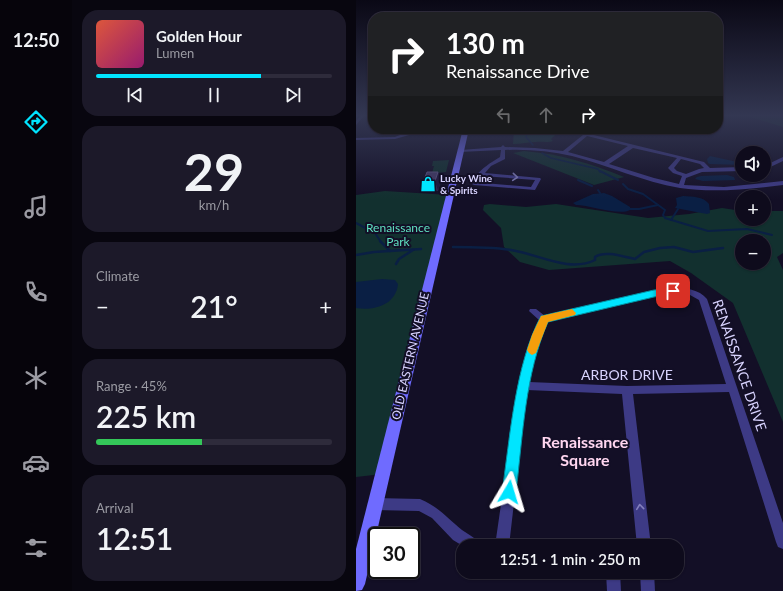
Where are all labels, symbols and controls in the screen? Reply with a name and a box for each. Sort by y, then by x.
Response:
text: 130 m [446,26,525,60]
text: Golden Hour [156,27,242,45]
icon: right [380,28,432,80]
text: 12:50 [13,29,59,51]
text: Lumen [156,45,194,61]
text: Renaissance Drive [446,60,590,82]
icon: previous [124,84,146,106]
icon: pause [203,84,225,106]
icon: next [282,84,304,106]
icon: left [493,104,515,126]
icon: ahead [535,104,557,126]
icon: right [577,104,599,126]
icon: directions [22,108,50,136]
text: 29 [184,140,244,202]
map controls [735,146,771,270]
button: sound [735,146,771,182]
place label: Lucky Wine & Spirits [440,172,493,196]
one-way arrow [512,172,518,181]
shop icon: Lucky Wine & Spirits [419,175,437,193]
button: + [735,190,771,226]
icon: music [22,193,50,221]
text: km/h [199,197,229,213]
park label: Renaissance Park [366,220,430,249]
button: − [735,234,771,270]
text: Climate [96,268,139,284]
pin [656,274,690,308]
icon: phone [22,278,50,306]
icon: arrive [662,280,684,302]
text: 21° [190,288,238,324]
street label: OLD EASTERN AVENUE [388,291,432,421]
text: − [96,293,109,320]
text: + [319,293,332,320]
street label: RENAISSANCE DRIVE [709,297,771,433]
icon: climate [22,364,50,392]
street label: ARBOR DRIVE [581,366,673,383]
text: Range · 45% [96,378,167,394]
text: 225 km [96,398,196,434]
district label: Renaissance Square [542,432,629,469]
icon: car [22,449,50,477]
position arrow [488,471,530,513]
text: Arrival [96,500,133,516]
one-way arrow [636,504,645,510]
text: 12:51 [96,520,173,556]
speed limit sign: 30 [368,527,420,579]
icon: filters [22,534,50,562]
text: 12:51 · 1 min · 250 m [500,550,640,568]

